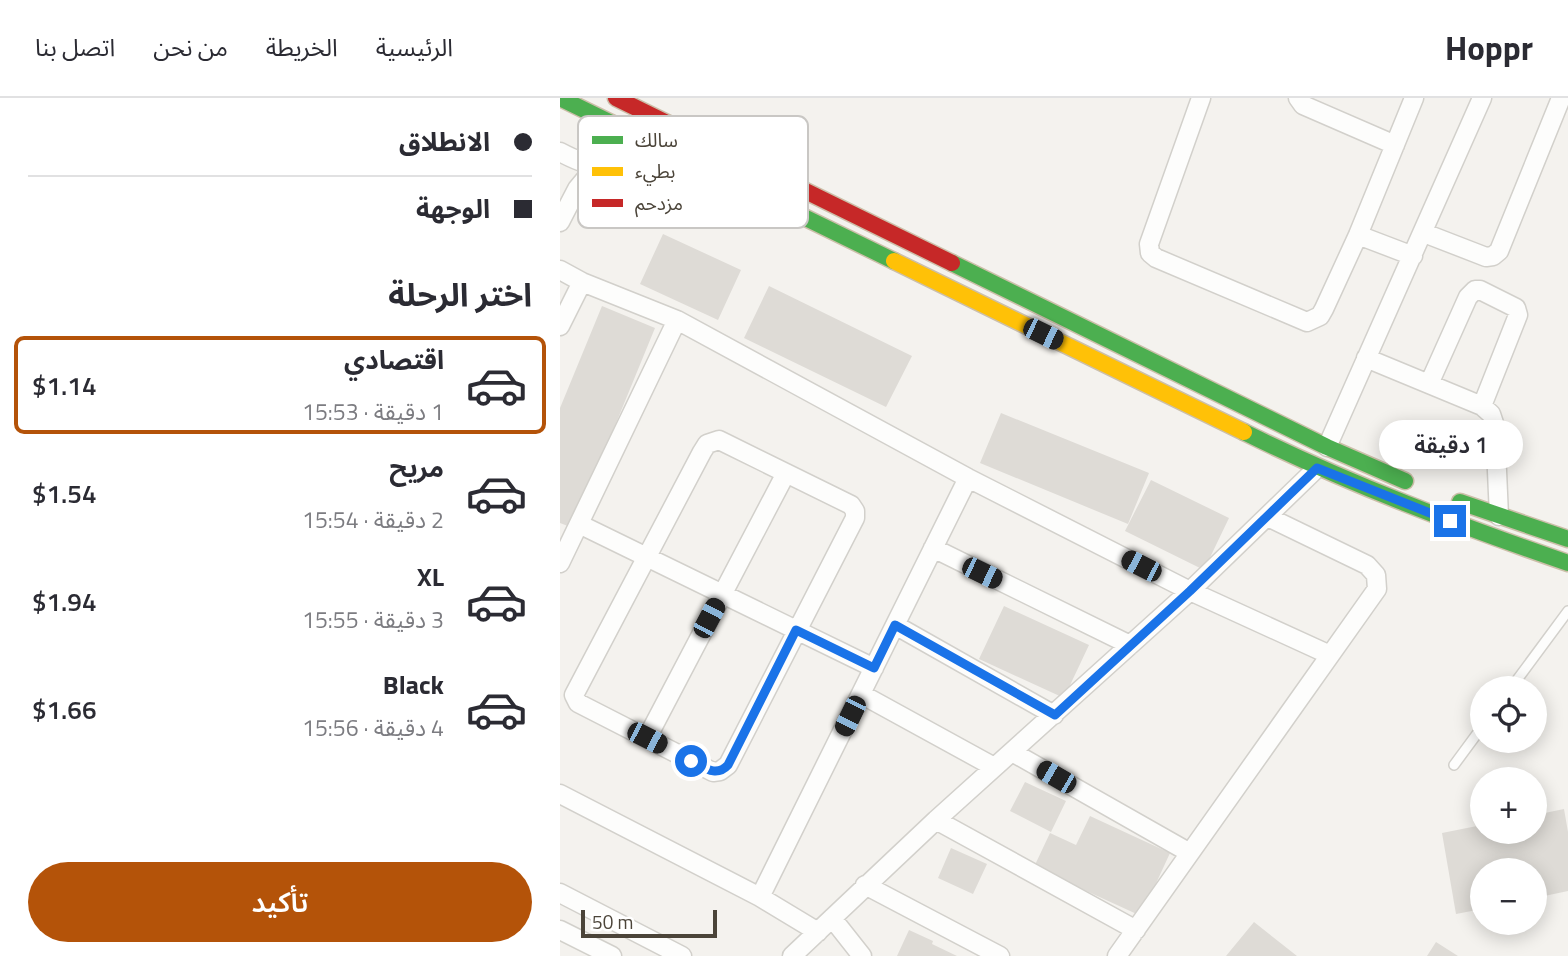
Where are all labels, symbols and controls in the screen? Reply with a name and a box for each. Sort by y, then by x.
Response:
text: Hoppr [1445,23,1533,73]
text: اتصل بنا [35,29,115,65]
text: من نحن [153,29,228,65]
text: الخريطة [266,29,338,65]
text: الرئيسية [376,29,453,65]
legend [578,116,808,228]
text: الانطلاق [399,122,490,161]
text: سالك [635,125,678,154]
text: بطيء [635,156,675,186]
text: مزدحم [635,188,683,218]
text: الوجهة [416,189,490,228]
text: اختر الرحلة [388,270,532,318]
car [1020,315,1067,353]
text: اقتصادي [344,340,444,379]
icon: car [465,354,528,417]
text: $1.14 [32,366,96,405]
text: 1 دقيقة · 15:53 [302,394,444,429]
callout: 1 دقيقة [1378,420,1522,468]
text: 1 دقيقة [1414,427,1488,462]
text: مريح [389,448,444,487]
icon: car [465,462,528,525]
text: $1.54 [32,474,96,513]
text: 2 دقيقة · 15:54 [302,502,444,537]
route end [1434,505,1466,537]
car [1118,547,1165,585]
car [959,554,1006,592]
text: XL [417,557,444,596]
icon: car [465,570,528,633]
text: $1.94 [32,582,96,621]
car [690,595,729,641]
text: 3 دقيقة · 15:55 [302,602,444,637]
text: Black [383,665,444,704]
map controls [1470,676,1547,935]
button: locate [1470,676,1547,753]
icon: car [465,678,528,741]
text: $1.66 [32,690,96,729]
car [832,693,869,739]
text: 4 دقيقة · 15:56 [302,710,444,745]
car [624,719,671,757]
route start [675,745,707,777]
car [1033,757,1080,797]
button: + [1470,767,1547,844]
button: − [1470,858,1547,935]
button: تأكيد [28,862,532,942]
scale bar [581,907,718,939]
text: 50 m [592,907,633,936]

